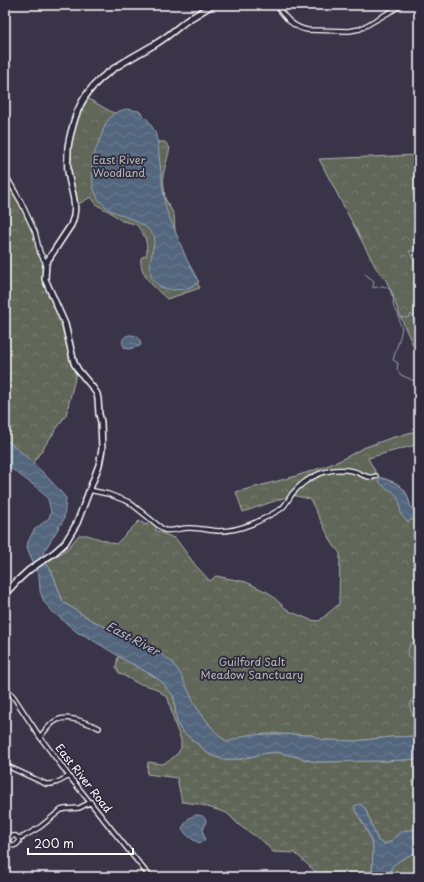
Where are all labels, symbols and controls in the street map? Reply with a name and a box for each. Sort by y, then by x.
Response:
park label: East River Woodland [92,151,146,181]
water label: East River [103,616,164,660]
park label: Guilford Salt Meadow Sanctuary [201,653,303,683]
street label: East River Road [52,740,117,817]
scale bar [28,830,133,856]
text: 200 m [34,834,74,852]

